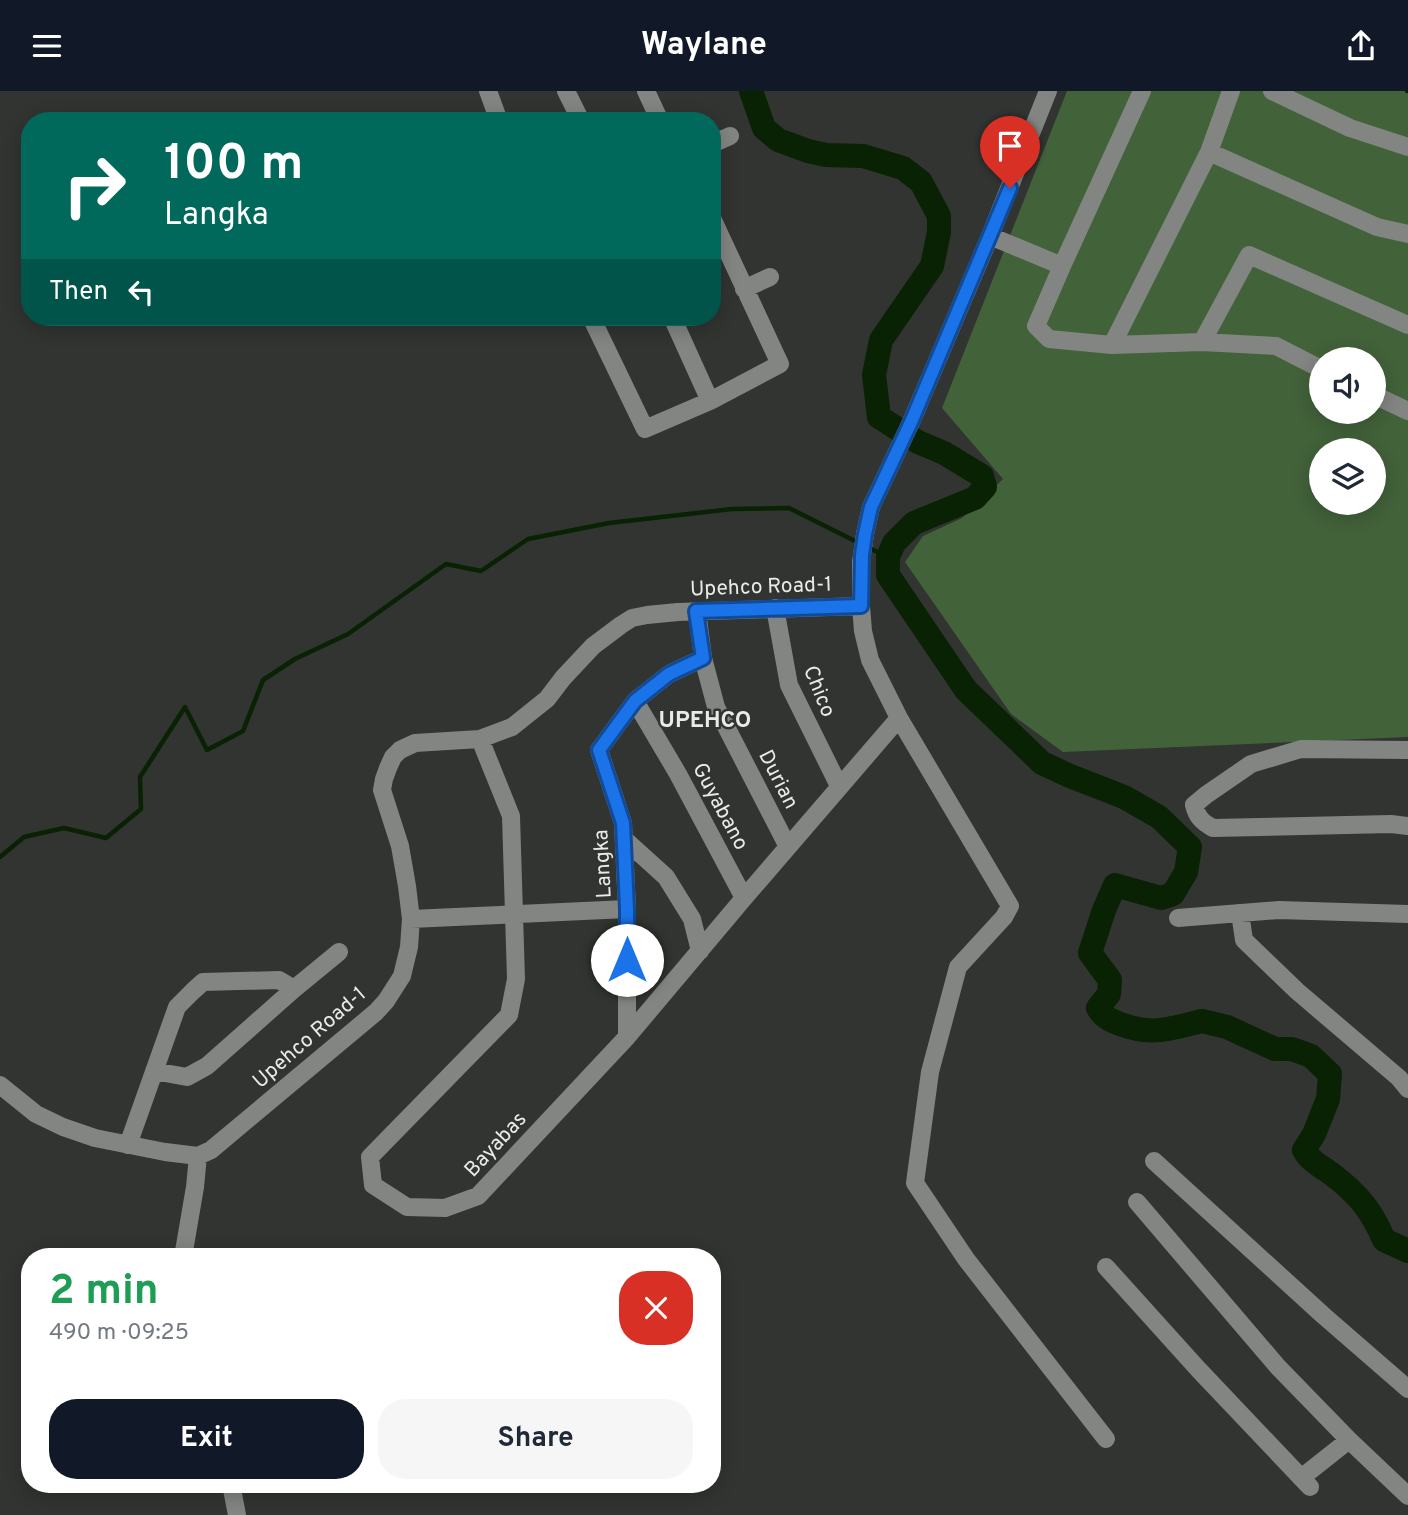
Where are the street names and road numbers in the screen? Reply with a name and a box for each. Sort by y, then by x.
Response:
street label: Upehco Road-1 [689,572,833,603]
street label: Chico [796,662,841,721]
street label: Durian [751,746,804,814]
street label: Guyabano [685,758,754,855]
street label: Langka [588,829,619,899]
street label: Upehco Road-1 [247,981,373,1095]
street label: Bayabas [459,1107,533,1183]

